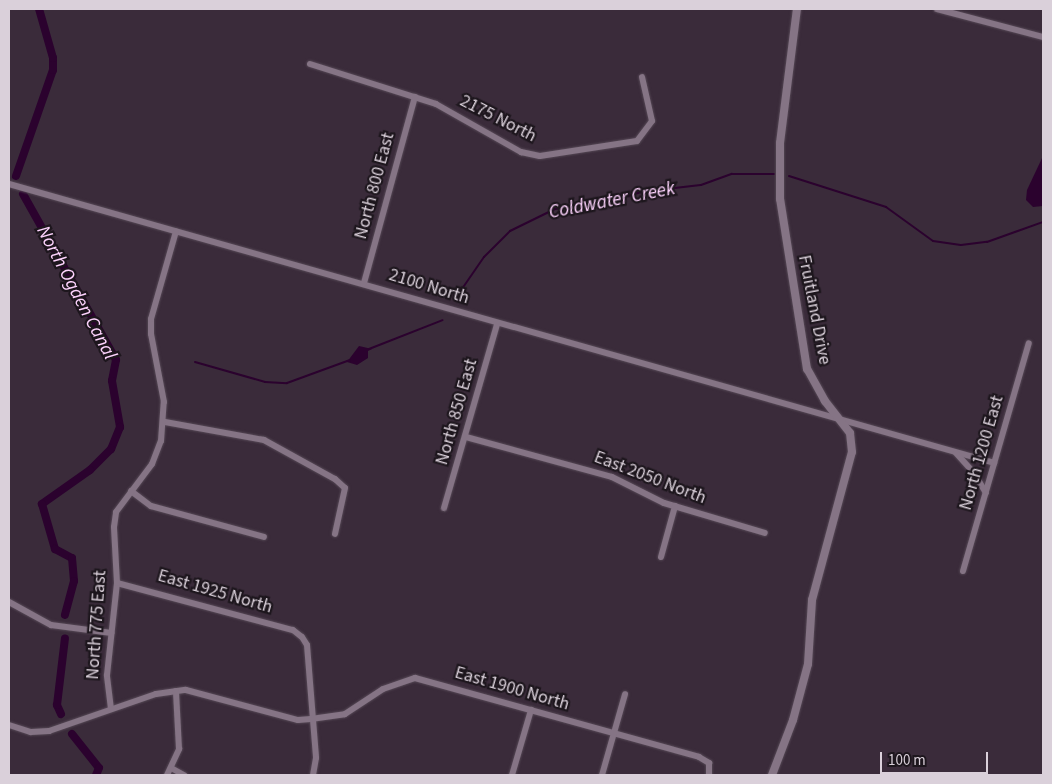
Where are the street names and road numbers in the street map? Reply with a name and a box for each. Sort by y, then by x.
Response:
street label: 2175 North [456,91,540,147]
street label: North 800 East [350,130,400,242]
street label: Fruitland Drive [793,253,835,367]
street label: 2100 North [386,265,472,309]
street label: North 850 East [432,356,482,468]
street label: North 1200 East [955,393,1009,513]
street label: East 2050 North [591,447,709,509]
street label: East 1925 North [155,565,275,619]
street label: North 775 East [82,570,112,680]
street label: East 1900 North [452,662,572,716]

